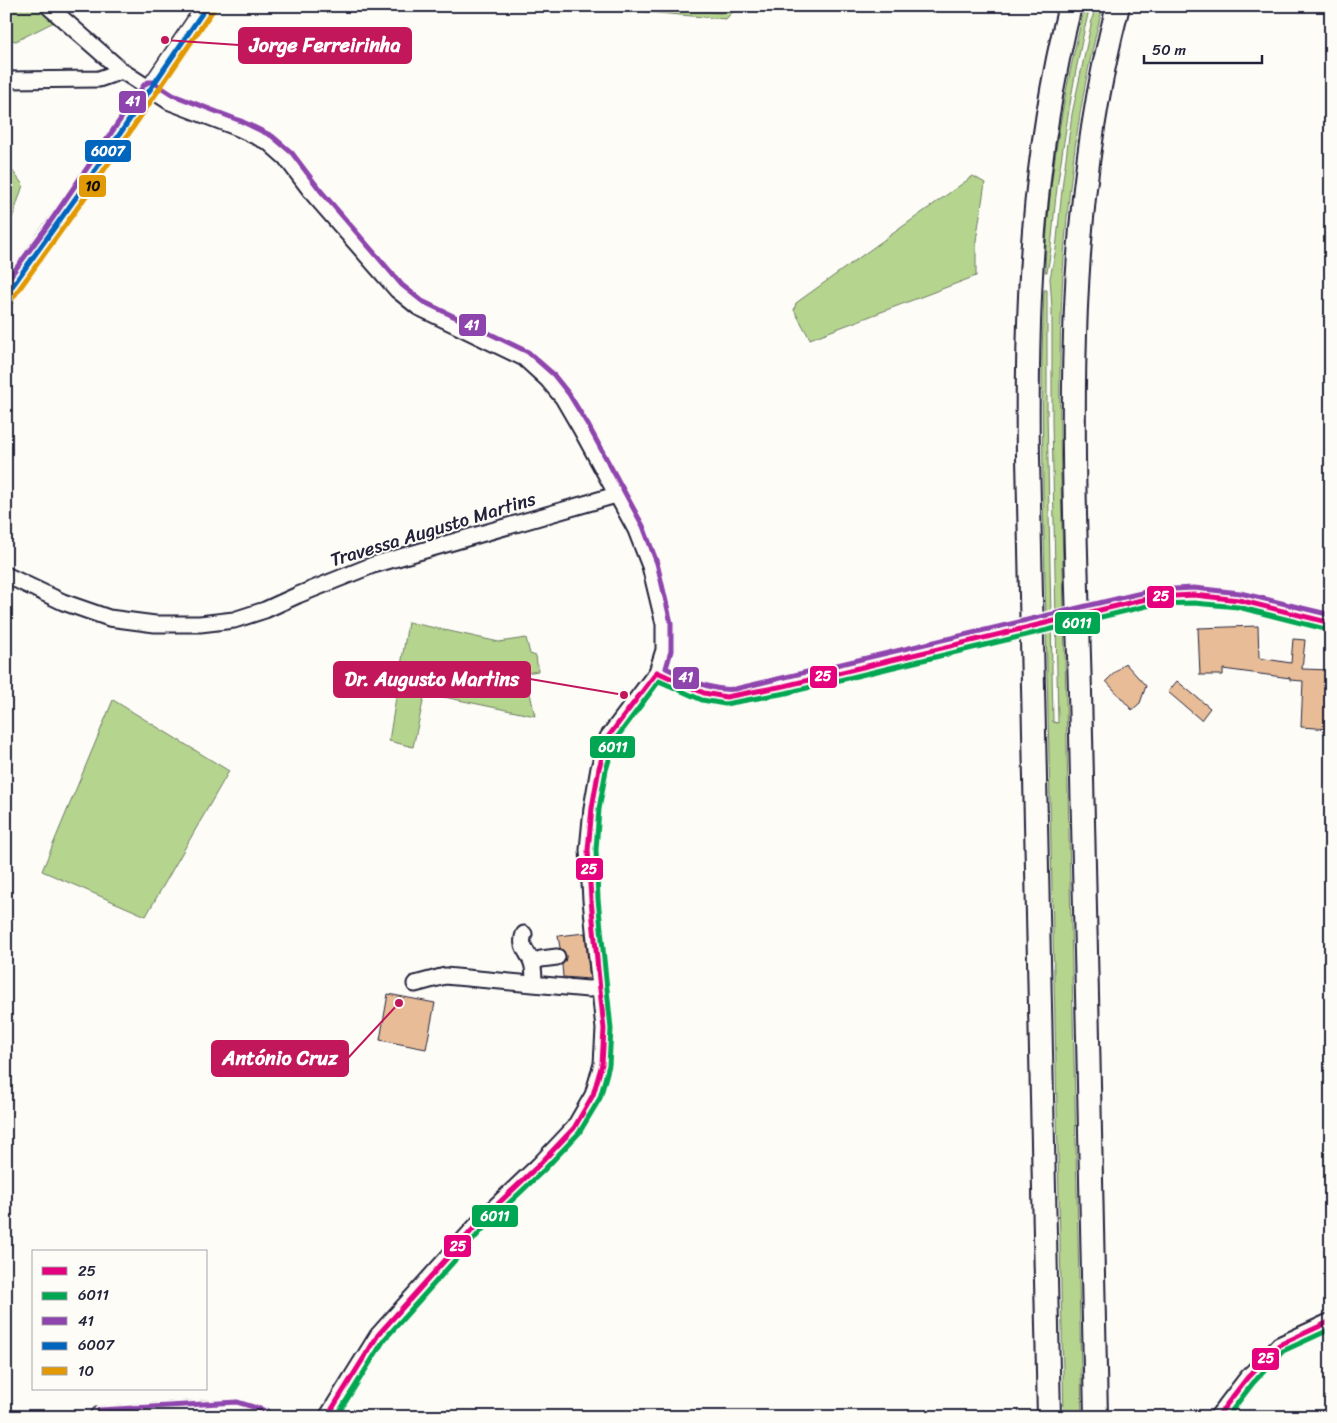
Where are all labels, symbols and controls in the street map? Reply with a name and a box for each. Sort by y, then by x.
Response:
callout: Jorge Ferreirinha [239,28,411,63]
text: Jorge Ferreirinha [248,28,401,63]
scale bar [1144,32,1262,64]
text: 50 m [1152,37,1187,63]
text: 41 [125,89,140,114]
line badge: 41 [118,90,147,114]
line badge: 6007 [84,139,132,163]
text: 6007 [90,139,126,164]
line badge: 10 [78,174,107,198]
text: 10 [86,174,101,199]
line badge: 41 [458,313,487,337]
text: 41 [464,313,479,338]
street label: Travessa Augusto Martins [326,482,540,576]
text: 25 [1152,584,1170,609]
line badge: 25 [1146,585,1175,609]
line badge: 6011 [1054,611,1101,635]
text: 6011 [1062,611,1091,636]
callout: Dr. Augusto Martins [334,662,530,697]
text: Dr. Augusto Martins [345,662,520,697]
text: 25 [814,664,832,689]
text: 41 [678,665,693,690]
line badge: 25 [809,665,838,689]
line badge: 41 [672,666,700,690]
line badge: 6011 [589,735,636,759]
text: 6011 [598,735,627,760]
line badge: 25 [575,857,604,881]
text: 25 [580,857,598,882]
callout: António Cruz [212,1041,348,1076]
text: António Cruz [221,1041,339,1076]
line badge: 6011 [471,1204,519,1228]
text: 6011 [480,1204,509,1229]
line badge: 25 [443,1234,472,1258]
text: 25 [449,1234,467,1259]
legend [32,1250,208,1390]
text: 25 [78,1258,96,1284]
text: 6011 [78,1282,109,1308]
text: 41 [78,1308,94,1334]
text: 6007 [78,1332,115,1358]
text: 25 [1257,1346,1275,1371]
line badge: 25 [1251,1347,1280,1371]
text: 10 [78,1358,94,1384]

